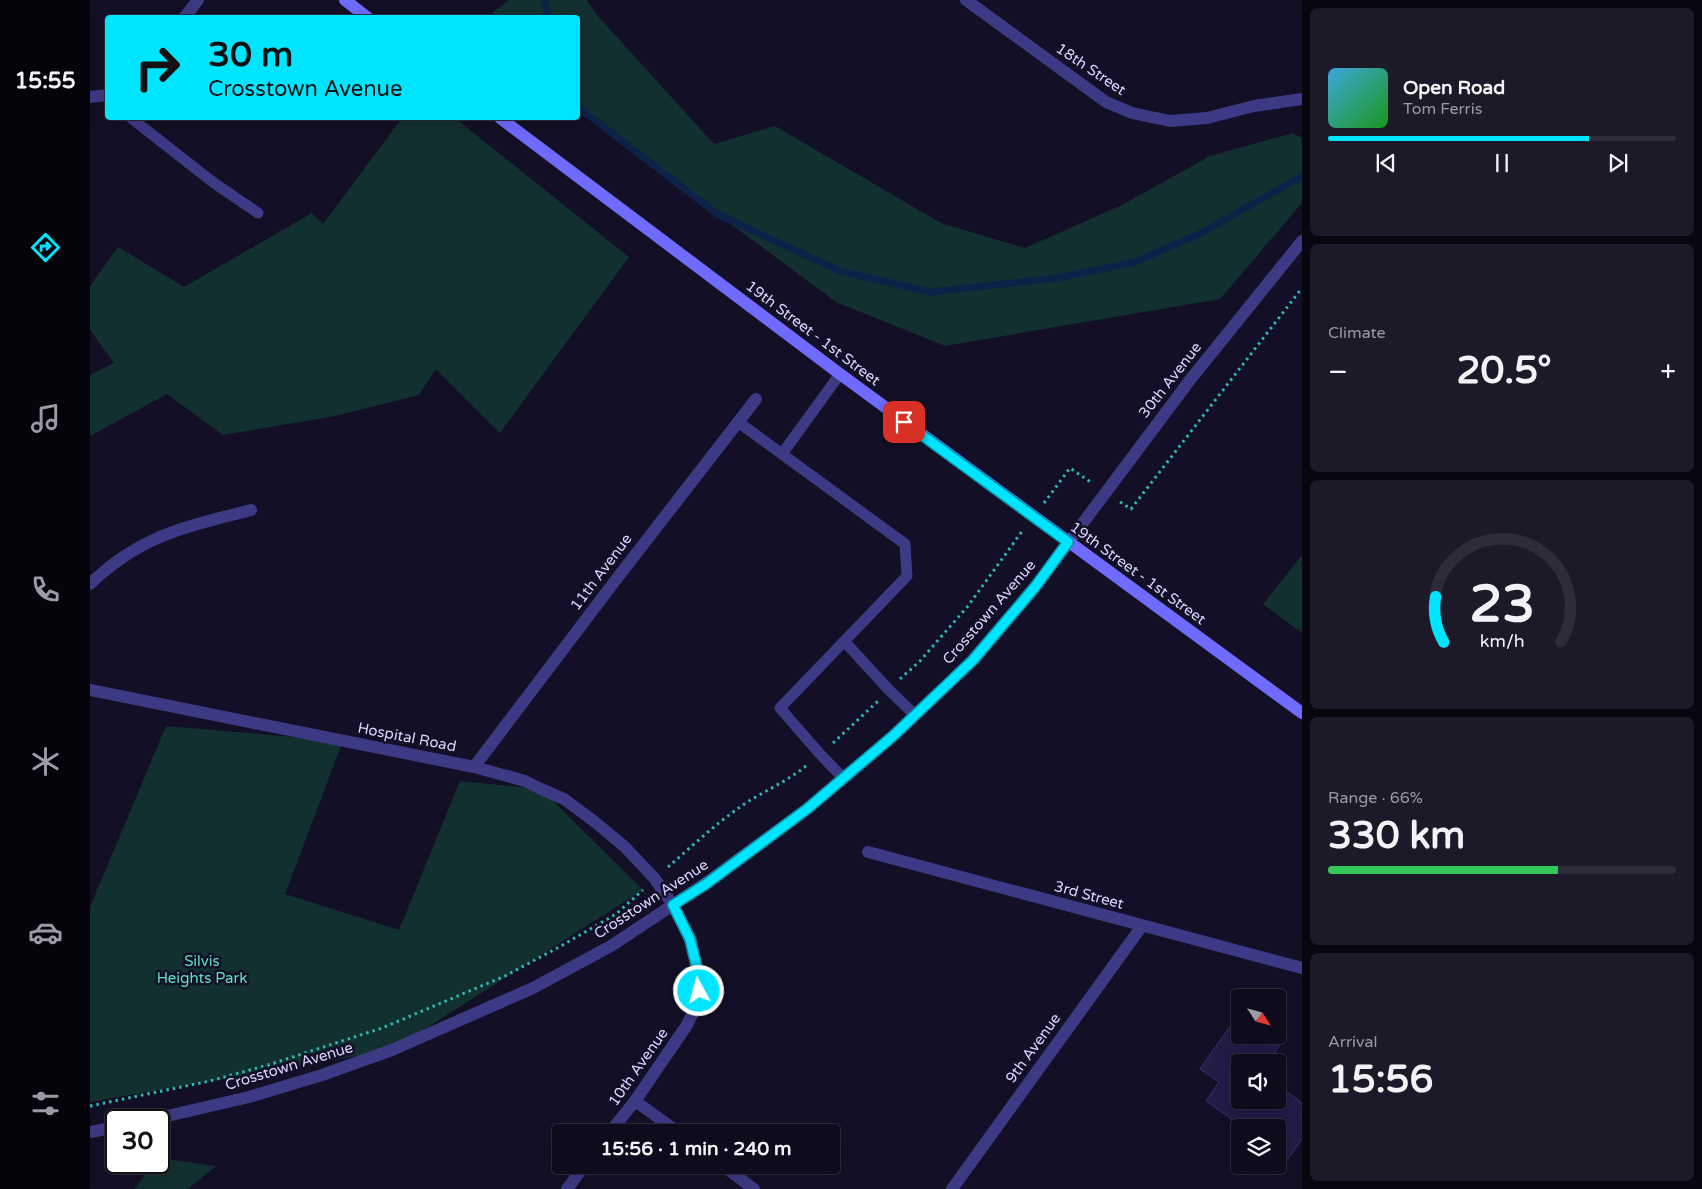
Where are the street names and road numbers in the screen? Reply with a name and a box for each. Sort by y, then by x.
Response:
street label: 18th Street [1053,39,1130,99]
street label: 19th Street - 1st Street [742,277,884,390]
street label: 30th Avenue [1135,338,1205,422]
street label: 19th Street - 1st Street [1067,518,1210,628]
street label: 11th Avenue [566,530,636,614]
street label: Crosstown Avenue [939,556,1039,668]
street label: Hospital Road [356,719,458,755]
street label: Crosstown Avenue [591,855,711,943]
street label: 3rd Street [1052,877,1126,913]
street label: 9th Avenue [1002,1010,1064,1086]
street label: 10th Avenue [604,1024,672,1110]
street label: Crosstown Avenue [223,1038,355,1094]

